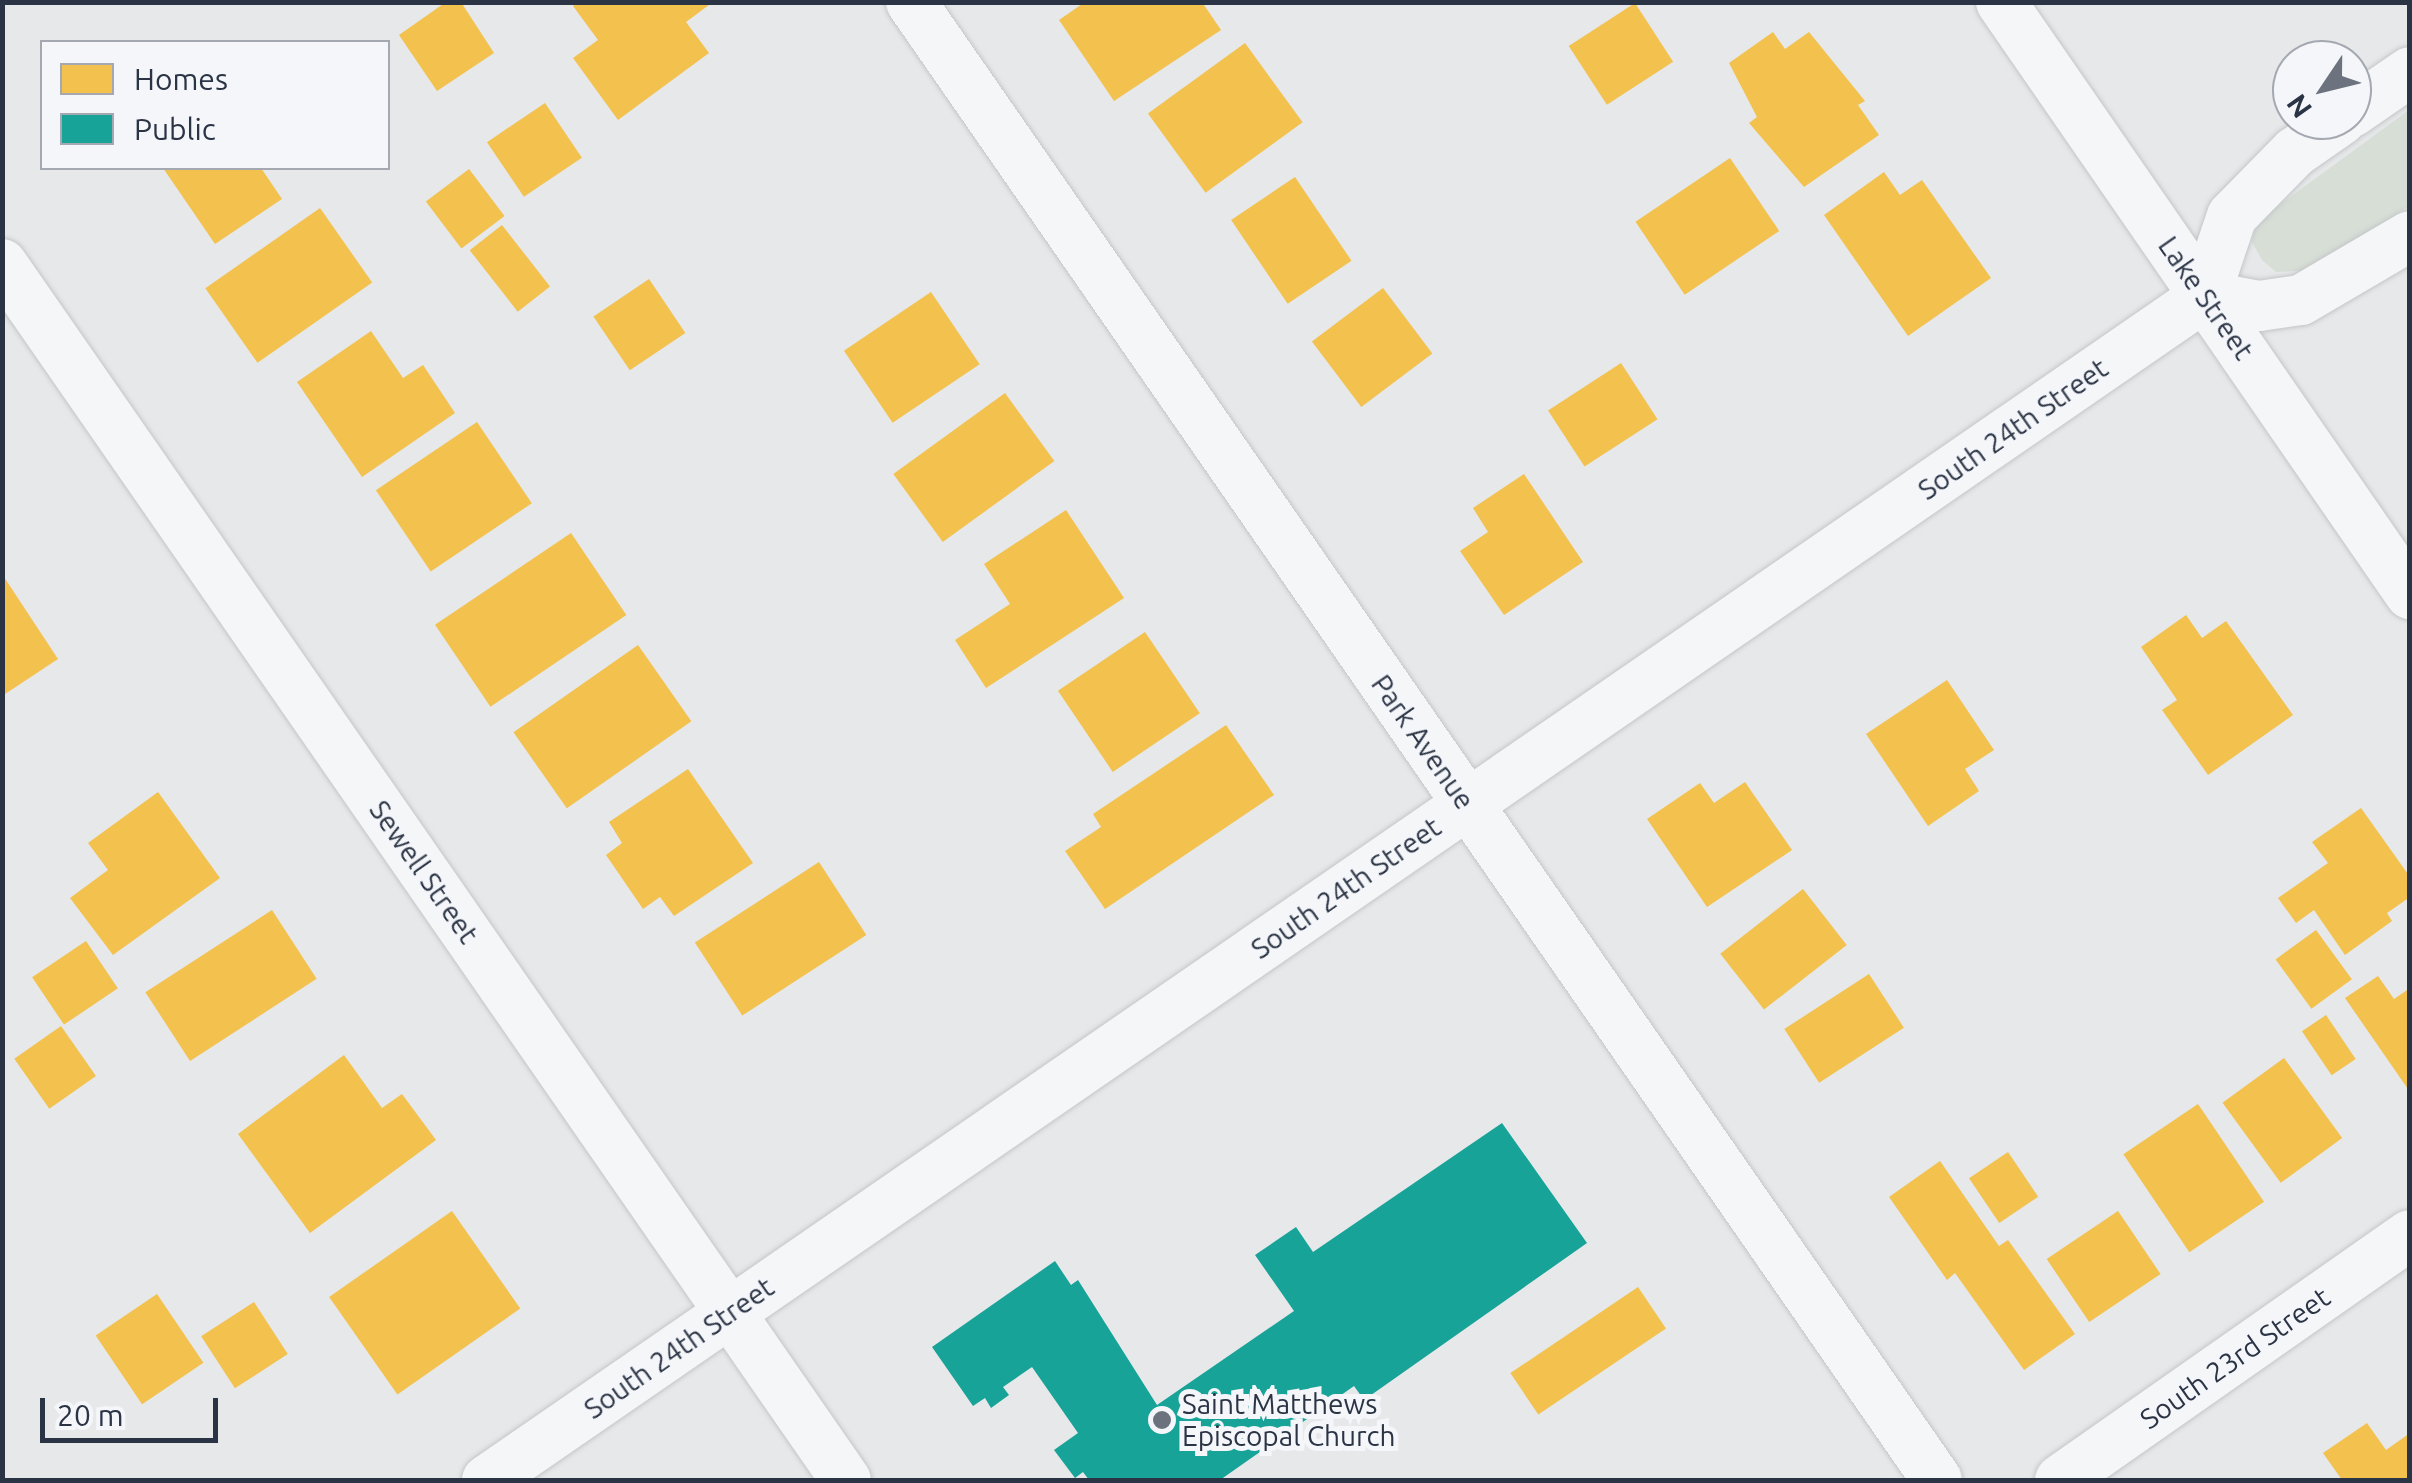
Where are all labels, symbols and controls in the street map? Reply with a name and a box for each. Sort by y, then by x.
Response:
legend [40,40,390,170]
north arrow [2272,40,2372,140]
text: Homes [134,62,228,96]
text: N [2280,89,2317,124]
text: Public [134,112,216,146]
street label: Lake Street [2151,230,2261,366]
street label: South 24th Street [1912,351,2114,507]
street label: Park Avenue [1364,668,1482,816]
street label: Sewell Street [362,794,486,950]
street label: South 24th Street [1245,810,1447,966]
street label: South 24th Street [578,1270,780,1426]
street label: South 23rd Street [2134,1280,2336,1436]
scale bar [45,1378,222,1440]
place label: Saint Matthews Episcopal Church [1182,1387,1396,1453]
text: 20 m [57,1398,124,1432]
marker: Saint Matthews Episcopal Church [1151,1409,1173,1431]

